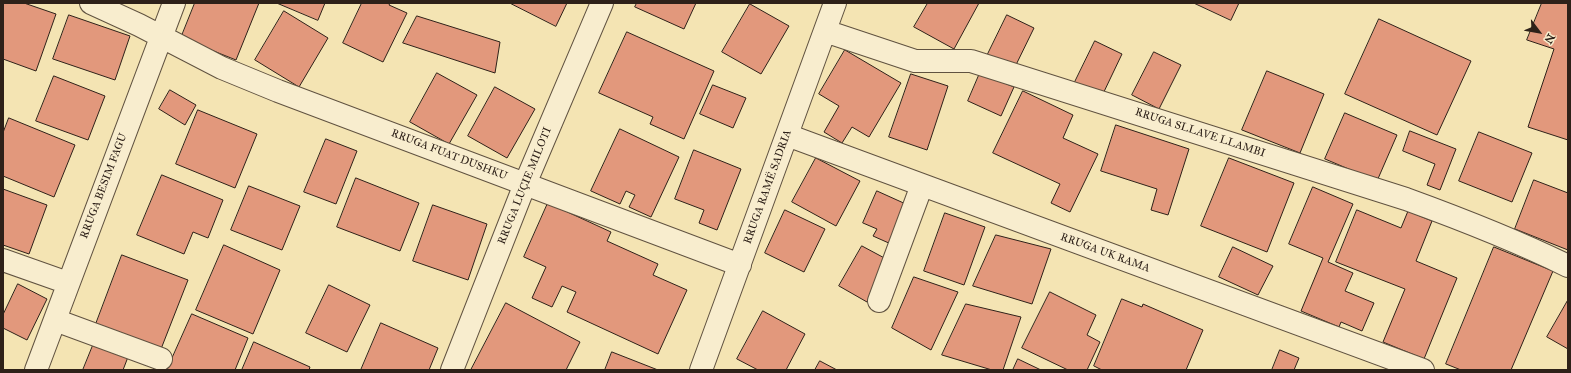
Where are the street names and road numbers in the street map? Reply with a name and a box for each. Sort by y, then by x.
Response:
street label: RRUGA SLLAVE LLAMBI [1133,106,1267,160]
street label: RRUGA LUÇIE MILOTI [495,125,555,247]
street label: RRUGA FUAT DUSHKU [389,127,509,183]
street label: RRUGA RAMË SADRIA [741,128,795,246]
street label: RRUGA BESIM FAGU [78,131,130,241]
street label: RRUGA UK RAMA [1058,231,1152,275]

